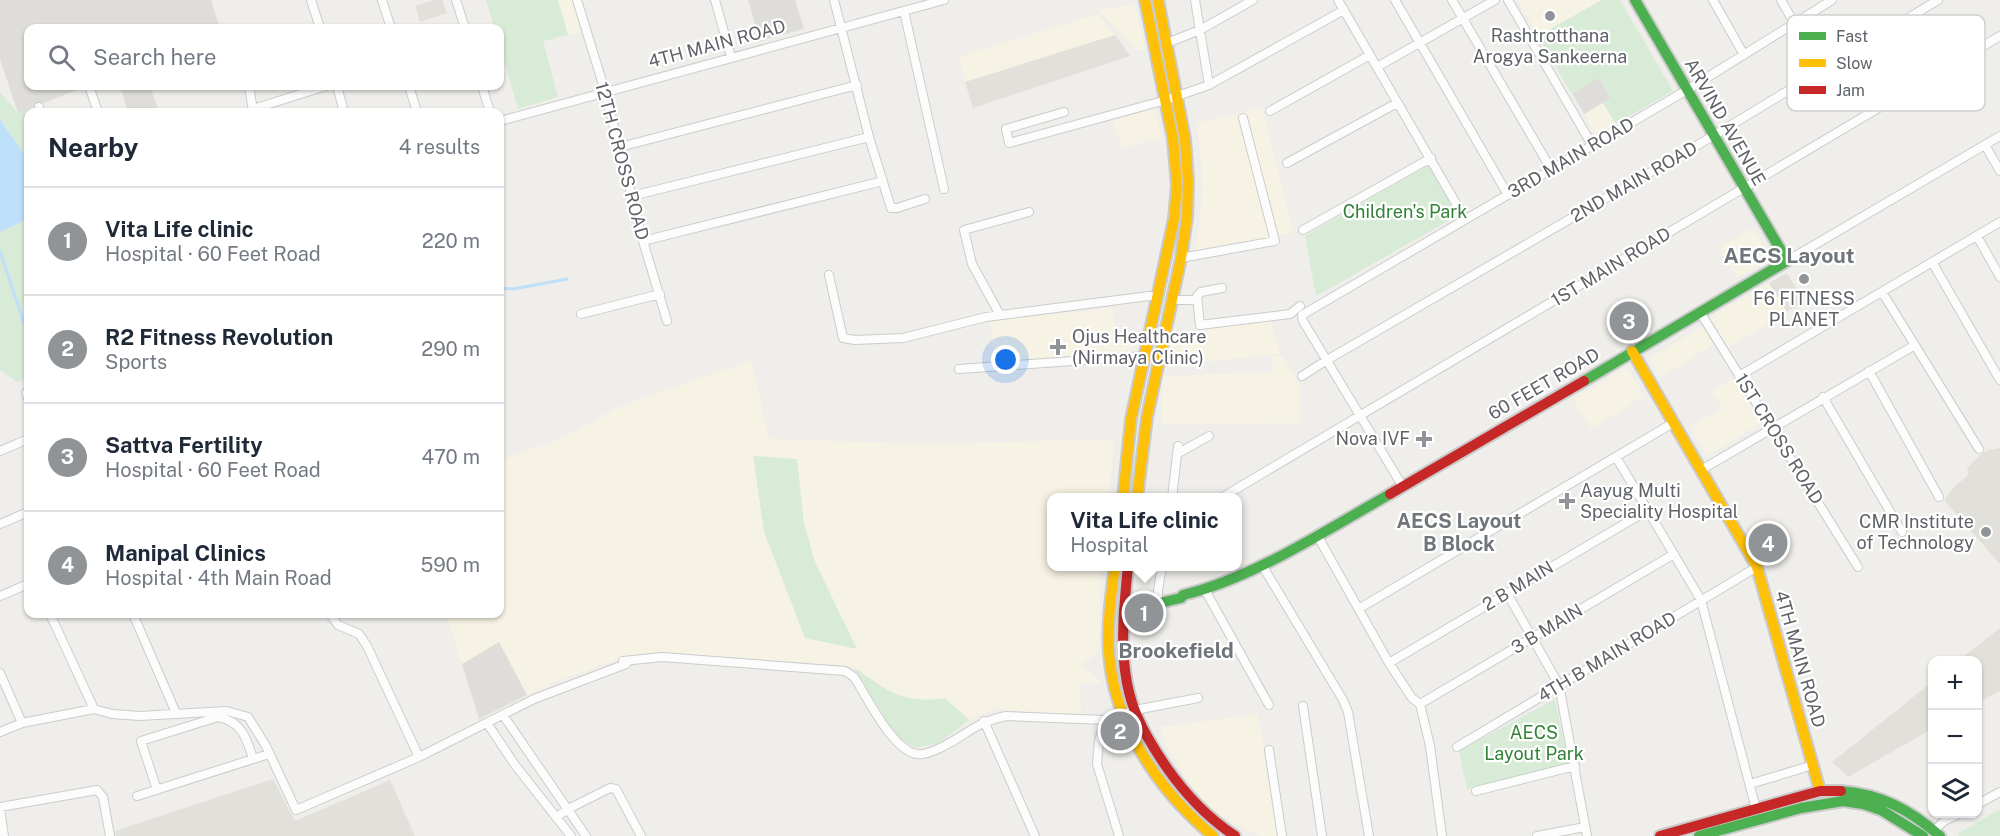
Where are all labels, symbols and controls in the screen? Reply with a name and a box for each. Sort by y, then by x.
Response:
marker: Rashtrotthana Arogya Sankeerna [1543,9,1557,23]
street label: 4TH MAIN ROAD [646,15,788,72]
legend [1787,15,1985,111]
search box [24,24,504,90]
place label: Rashtrotthana Arogya Sankeerna [1473,25,1627,67]
text: Fast [1836,27,1868,46]
icon: search [45,41,78,74]
text: Search here [93,44,217,70]
street label: ARVIND AVENUE [1680,54,1770,189]
text: Slow [1836,54,1873,73]
street label: 12TH CROSS ROAD [591,79,654,242]
text: Jam [1836,81,1865,100]
street label: 3RD MAIN ROAD [1504,113,1637,202]
text: Nearby [48,132,138,163]
text: 4 results [399,135,480,159]
street label: 2ND MAIN ROAD [1567,137,1701,226]
park label: Children's Park [1343,201,1467,222]
text: Vita Life clinic [105,216,254,242]
street label: 1ST MAIN ROAD [1547,223,1674,311]
text: 1 [63,229,72,253]
text: 220 m [422,229,480,253]
text: Hospital · 60 Feet Road [105,242,321,266]
district label: AECS Layout [1723,243,1855,268]
marker: F6 FITNESS PLANET [1797,272,1811,286]
place label: F6 FITNESS PLANET [1753,288,1855,330]
pin: 3 [1610,298,1648,344]
text: R2 Fitness Revolution [105,324,333,350]
place label: Ojus Healthcare (Nirmaya Clinic) [1072,326,1206,368]
text: 2 [61,337,74,361]
text: 290 m [421,337,480,361]
marker: Ojus Healthcare (Nirmaya Clinic) [1049,338,1067,356]
street label: 60 FEET ROAD [1484,343,1603,424]
your location [991,345,1020,374]
text: Sports [105,350,167,374]
street label: 1ST CROSS ROAD [1731,370,1828,508]
place label: Nova IVF [1335,428,1410,449]
marker: Nova IVF [1415,430,1433,448]
text: Sattva Fertility [105,432,263,458]
text: 3 [61,445,74,469]
text: 470 m [421,445,480,469]
text: Hospital · 60 Feet Road [105,458,321,482]
place label: Aayug Multi Speciality Hospital [1580,480,1738,522]
marker: Aayug Multi Speciality Hospital [1558,492,1576,510]
popup [1047,493,1242,571]
text: Vita Life clinic [1070,507,1219,533]
district label: AECS Layout B Block [1397,509,1521,556]
place label: CMR Institute of Technology [1856,511,1974,553]
pin: 4 [1748,520,1788,566]
marker: CMR Institute of Technology [1979,525,1993,539]
text: Hospital [1070,533,1148,557]
text: Manipal Clinics [105,540,266,566]
text: 4 [61,553,74,577]
text: 590 m [420,553,480,577]
street label: 2 B MAIN [1479,556,1557,615]
text: Hospital · 4th Main Road [105,566,332,590]
street label: 4TH MAIN ROAD [1771,588,1830,730]
pin: 1 [1124,590,1164,636]
street label: 3 B MAIN [1507,599,1586,658]
street label: 4TH B MAIN ROAD [1534,607,1680,706]
district label: Brookefield [1118,638,1234,663]
map controls [1928,656,1982,818]
button: + [1928,656,1982,710]
pin: 2 [1100,708,1140,754]
button: − [1928,710,1982,764]
park label: AECS Layout Park [1484,722,1584,764]
button: layers [1928,764,1982,818]

